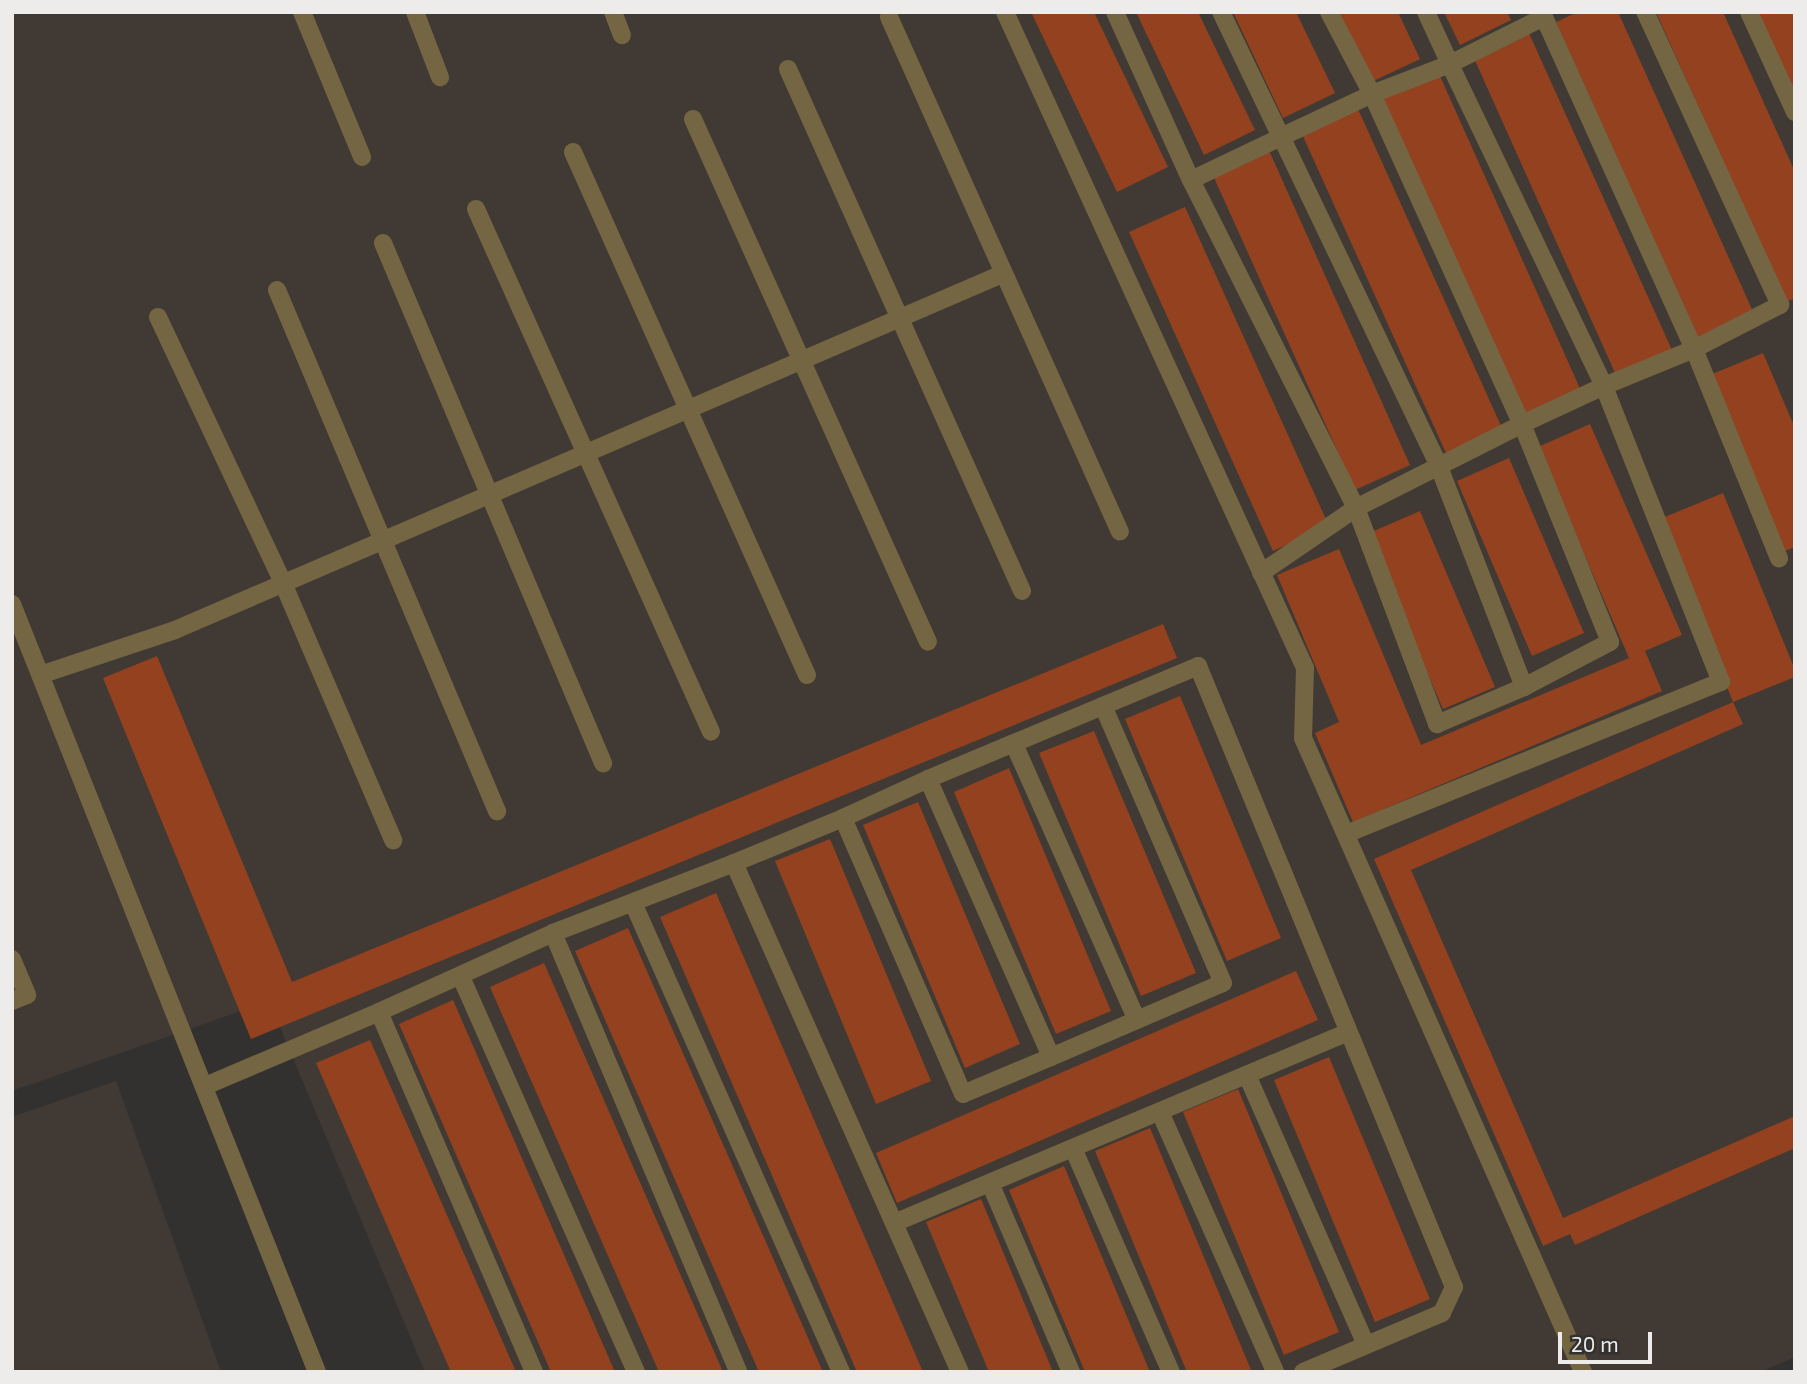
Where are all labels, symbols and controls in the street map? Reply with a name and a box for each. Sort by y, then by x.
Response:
scale bar [1562,1318,1657,1362]
text: 20 m [1571,1331,1619,1356]

